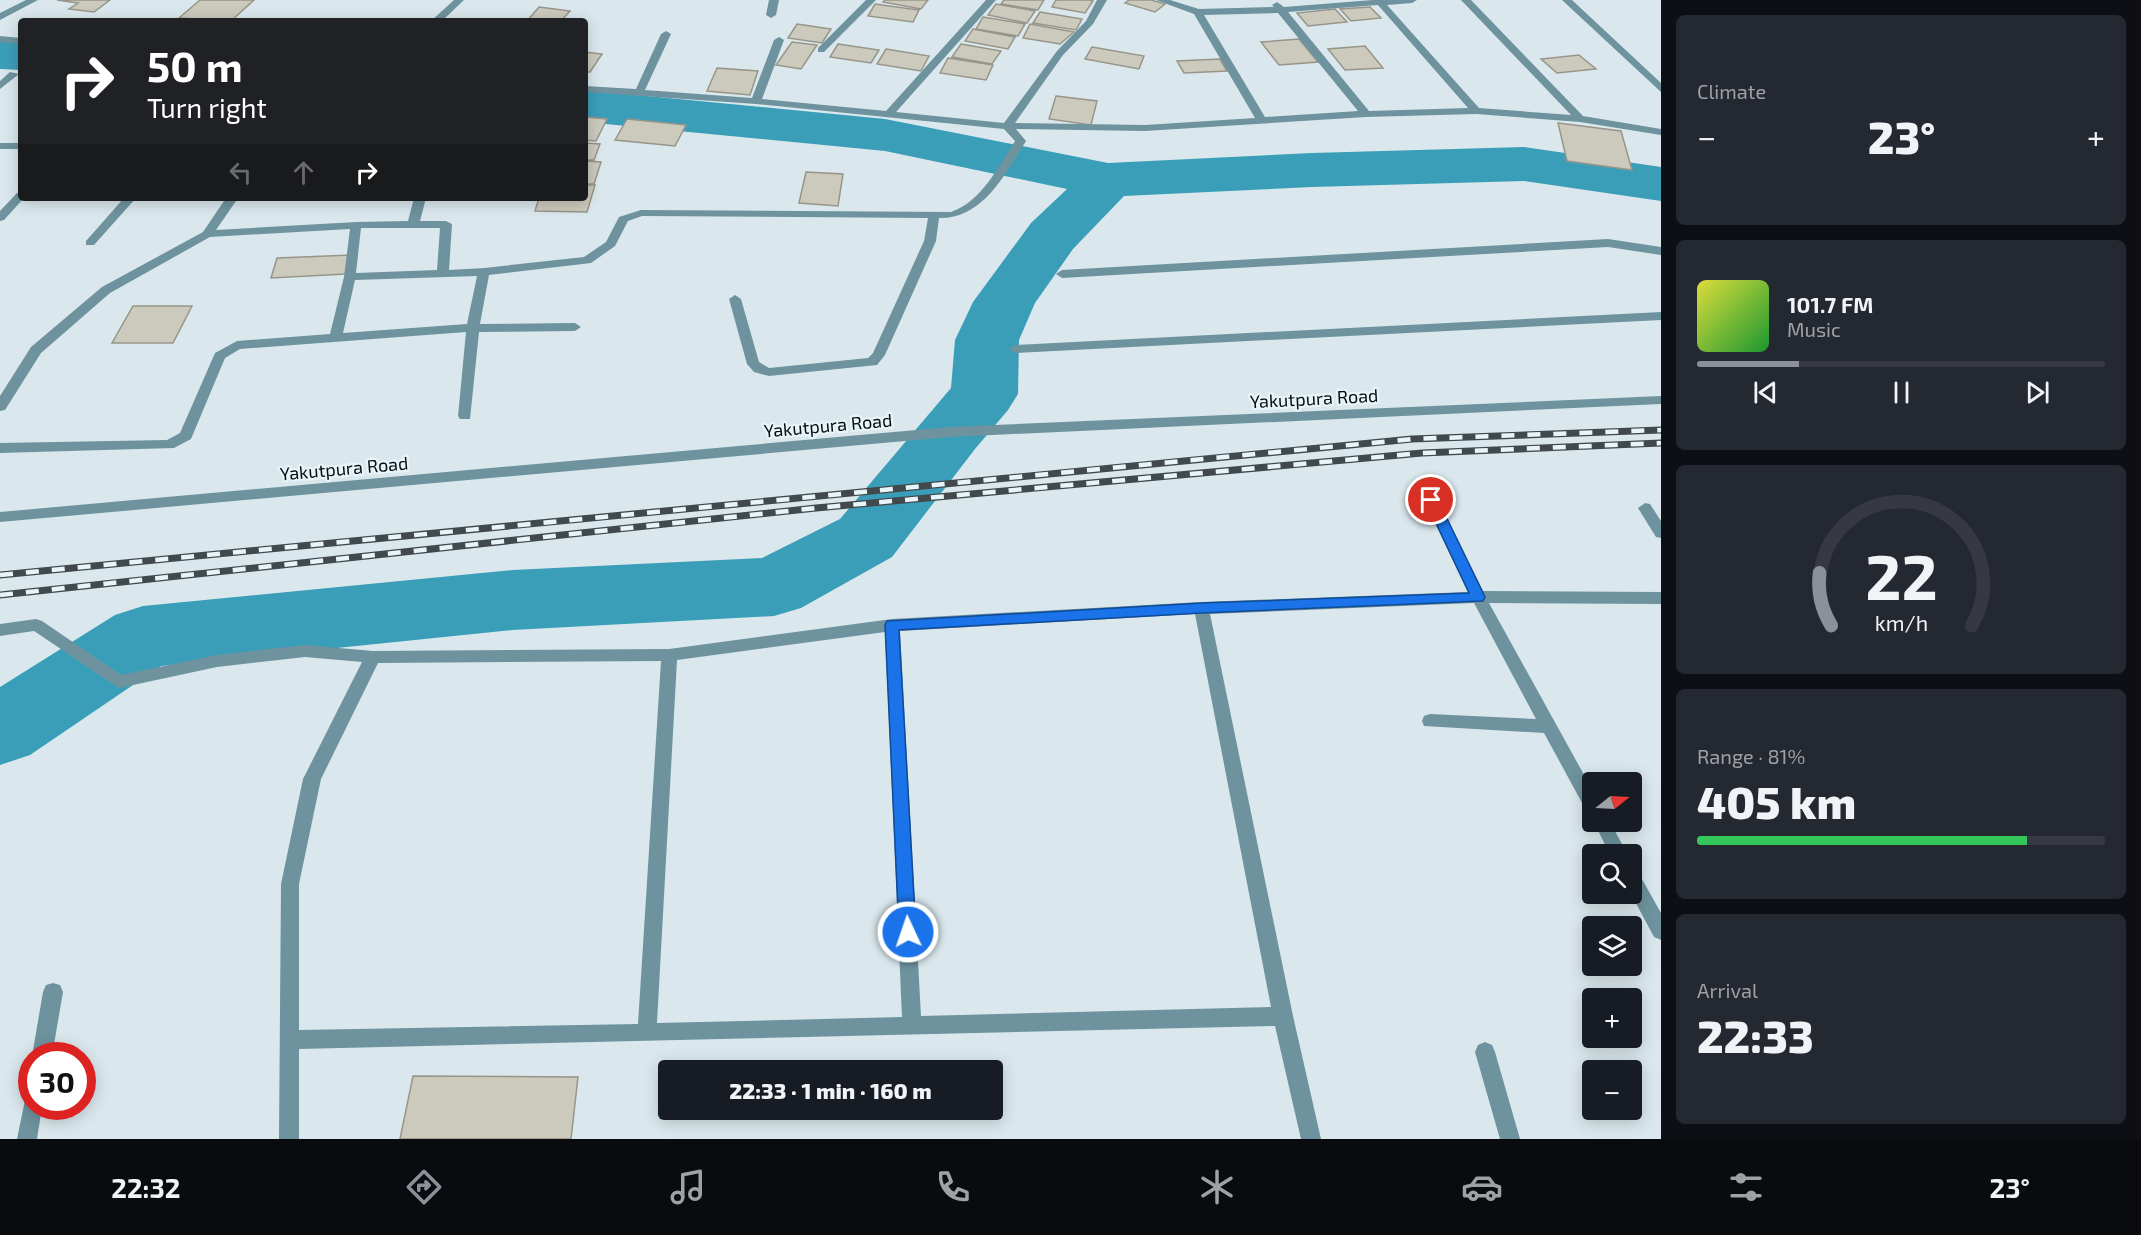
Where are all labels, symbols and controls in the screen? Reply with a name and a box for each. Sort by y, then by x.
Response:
text: 50 m [147,40,243,90]
icon: right [48,42,126,120]
text: Climate [1697,79,1766,103]
text: Turn right [147,91,267,123]
text: 23° [1868,109,1935,163]
text: − [1697,116,1716,156]
text: + [2087,116,2105,156]
icon: left [224,156,257,189]
icon: ahead [287,156,320,189]
icon: right [350,156,383,189]
text: 101.7 FM [1787,291,1873,317]
text: Music [1787,317,1841,341]
icon: previous [1749,376,1782,409]
icon: pause [1885,376,1918,409]
icon: next [2021,376,2054,409]
street label: Yakutpura Road [1249,384,1379,412]
street label: Yakutpura Road [763,408,893,442]
street label: Yakutpura Road [279,451,409,485]
pin [1405,474,1456,525]
icon: arrive [1414,483,1447,516]
text: 22 [1865,539,1937,614]
text: km/h [1874,611,1928,636]
text: Range · 81% [1697,744,1805,768]
north arrow [1582,772,1642,832]
map controls [1582,772,1642,1120]
text: 405 km [1697,774,1856,828]
button: search [1582,844,1642,904]
position arrow [876,900,940,964]
button: layers [1582,916,1642,976]
text: Arrival [1697,978,1758,1002]
button: + [1582,988,1642,1048]
text: 22:33 [1697,1008,1814,1062]
speed limit sign: 30 [18,1042,96,1120]
button: − [1582,1060,1642,1120]
text: 22:33 · 1 min · 160 m [729,1077,932,1103]
icon: directions [403,1166,445,1208]
icon: music [667,1166,709,1208]
icon: phone [932,1166,974,1208]
icon: climate [1196,1166,1238,1208]
icon: car [1461,1166,1503,1208]
icon: filters [1725,1166,1767,1208]
text: 22:32 [111,1171,181,1203]
text: 23° [1989,1171,2030,1203]

